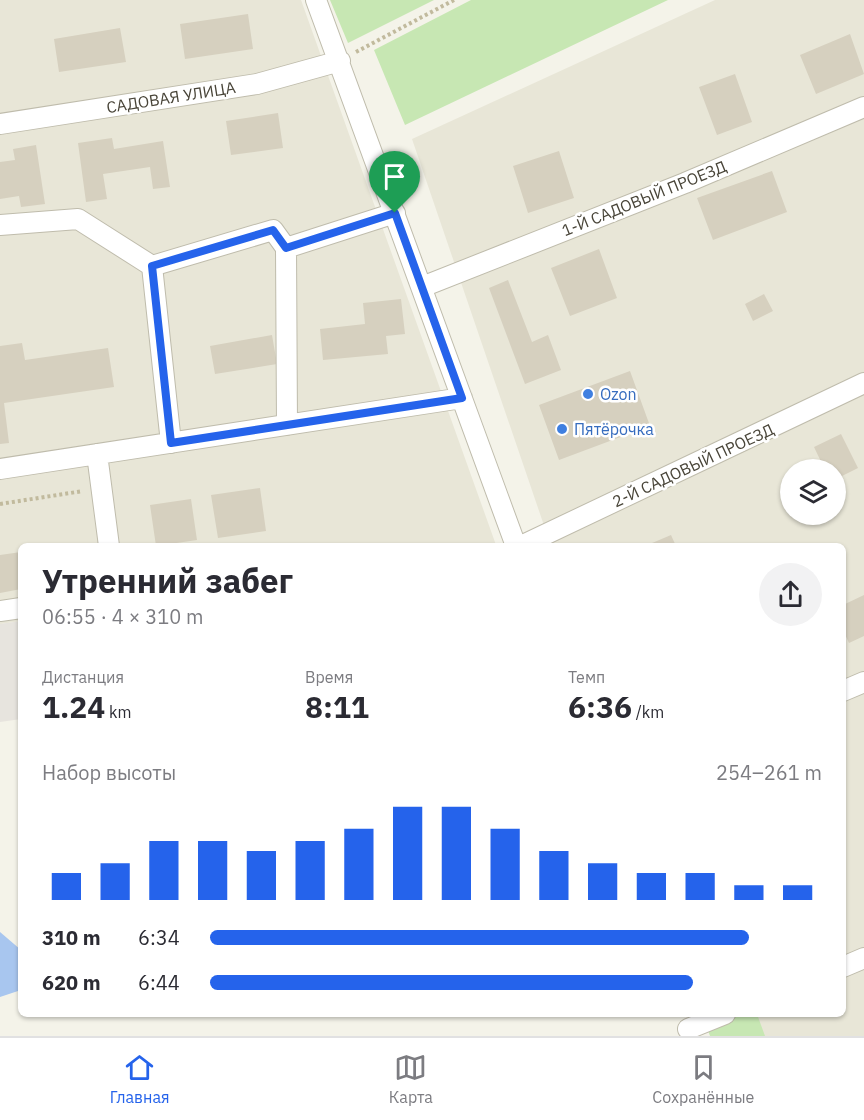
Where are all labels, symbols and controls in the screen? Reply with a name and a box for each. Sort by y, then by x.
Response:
street label: САДОВАЯ УЛИЦА [105,77,237,117]
pin [369,151,420,213]
street label: 1-Й САДОВЫЙ ПРОЕЗД [559,156,730,240]
icon: arrive [378,160,411,193]
place label: Ozon [600,384,637,404]
marker: Ozon [581,387,595,401]
place label: Пятёрочка [574,419,654,439]
street label: 2-Й САДОВЫЙ ПРОЕЗД [609,419,777,511]
marker: Пятёрочка [555,422,569,436]
map controls [780,459,846,525]
button: layers [780,459,846,525]
text: Утренний забег [42,559,293,602]
button: share [759,563,822,626]
text: 06:55 · 4 × 310 m [42,603,203,630]
text: Дистанция [42,667,124,687]
text: Время [305,667,353,687]
text: Темп [568,667,605,687]
text: 1.24 [42,687,105,726]
text: 8:11 [305,687,369,726]
text: 6:36 [568,687,632,726]
text: km [105,702,132,722]
text: /km [632,702,664,722]
text: Набор высоты [42,759,176,786]
text: 254–261 m [716,759,822,786]
text: 310 m [42,924,101,951]
text: 6:34 [138,924,180,951]
text: 620 m [42,969,101,996]
text: 6:44 [138,969,180,996]
tab: Главная [110,1051,169,1107]
tab: Карта [389,1051,433,1107]
tab: Сохранённые [652,1051,754,1107]

